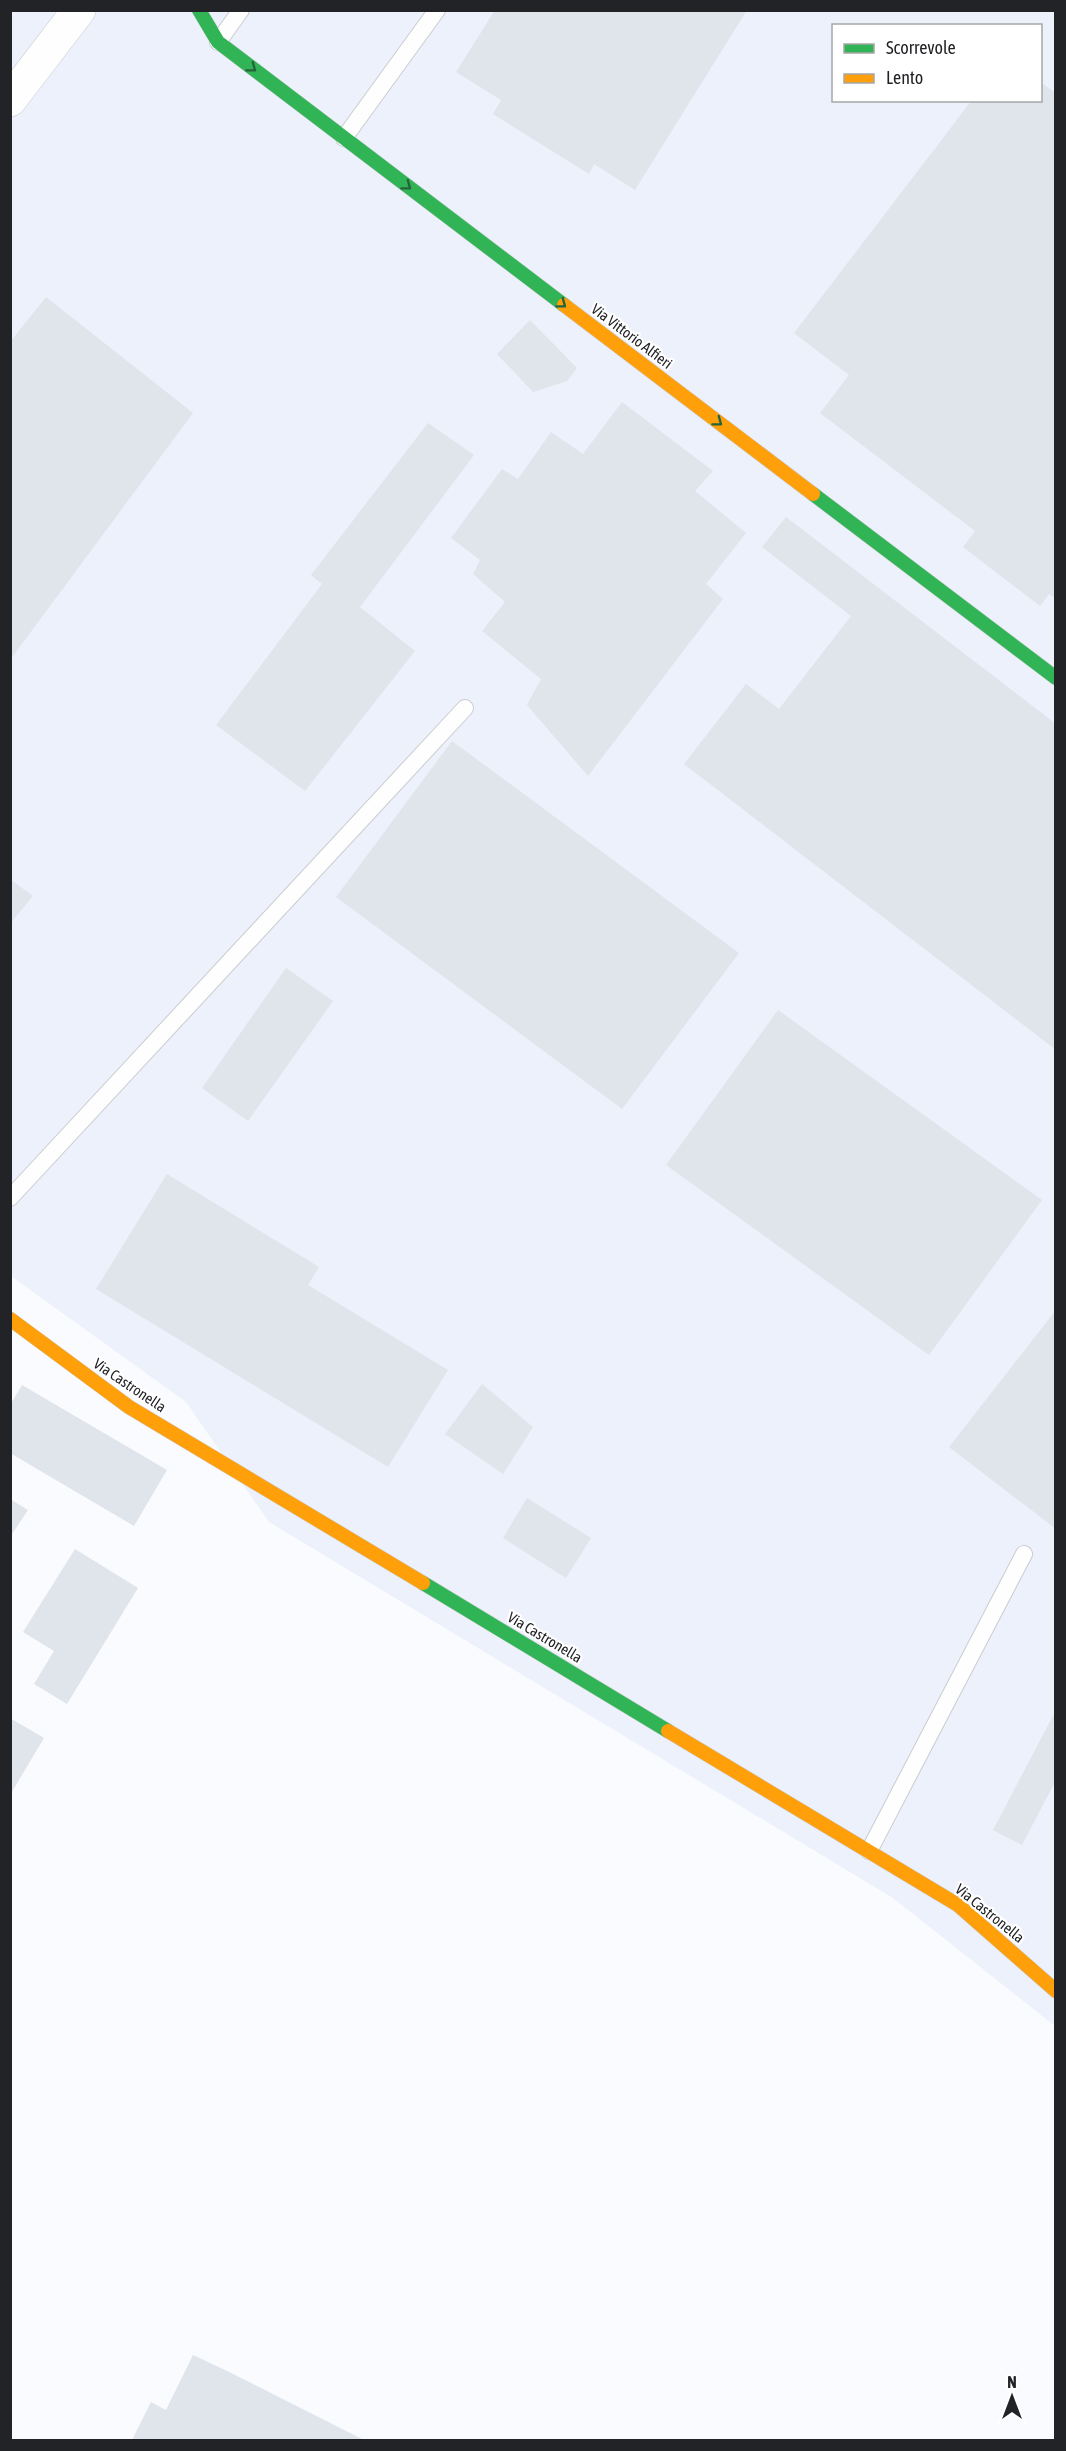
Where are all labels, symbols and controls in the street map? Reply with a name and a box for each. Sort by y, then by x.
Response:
legend [832,24,1042,102]
text: Scorrevole [886,37,956,58]
one-way arrow [245,60,256,71]
text: Lento [886,67,923,88]
one-way arrow [400,179,411,190]
one-way arrow [556,296,567,307]
street label: Via Vittorio Alfieri [588,300,676,372]
one-way arrow [711,414,722,425]
street label: Via Castronella [91,1355,169,1415]
street label: Via Castronella [505,1608,585,1666]
street label: Via Castronella [952,1880,1028,1946]
north arrow [982,2367,1042,2427]
text: N [1007,2373,1017,2391]

